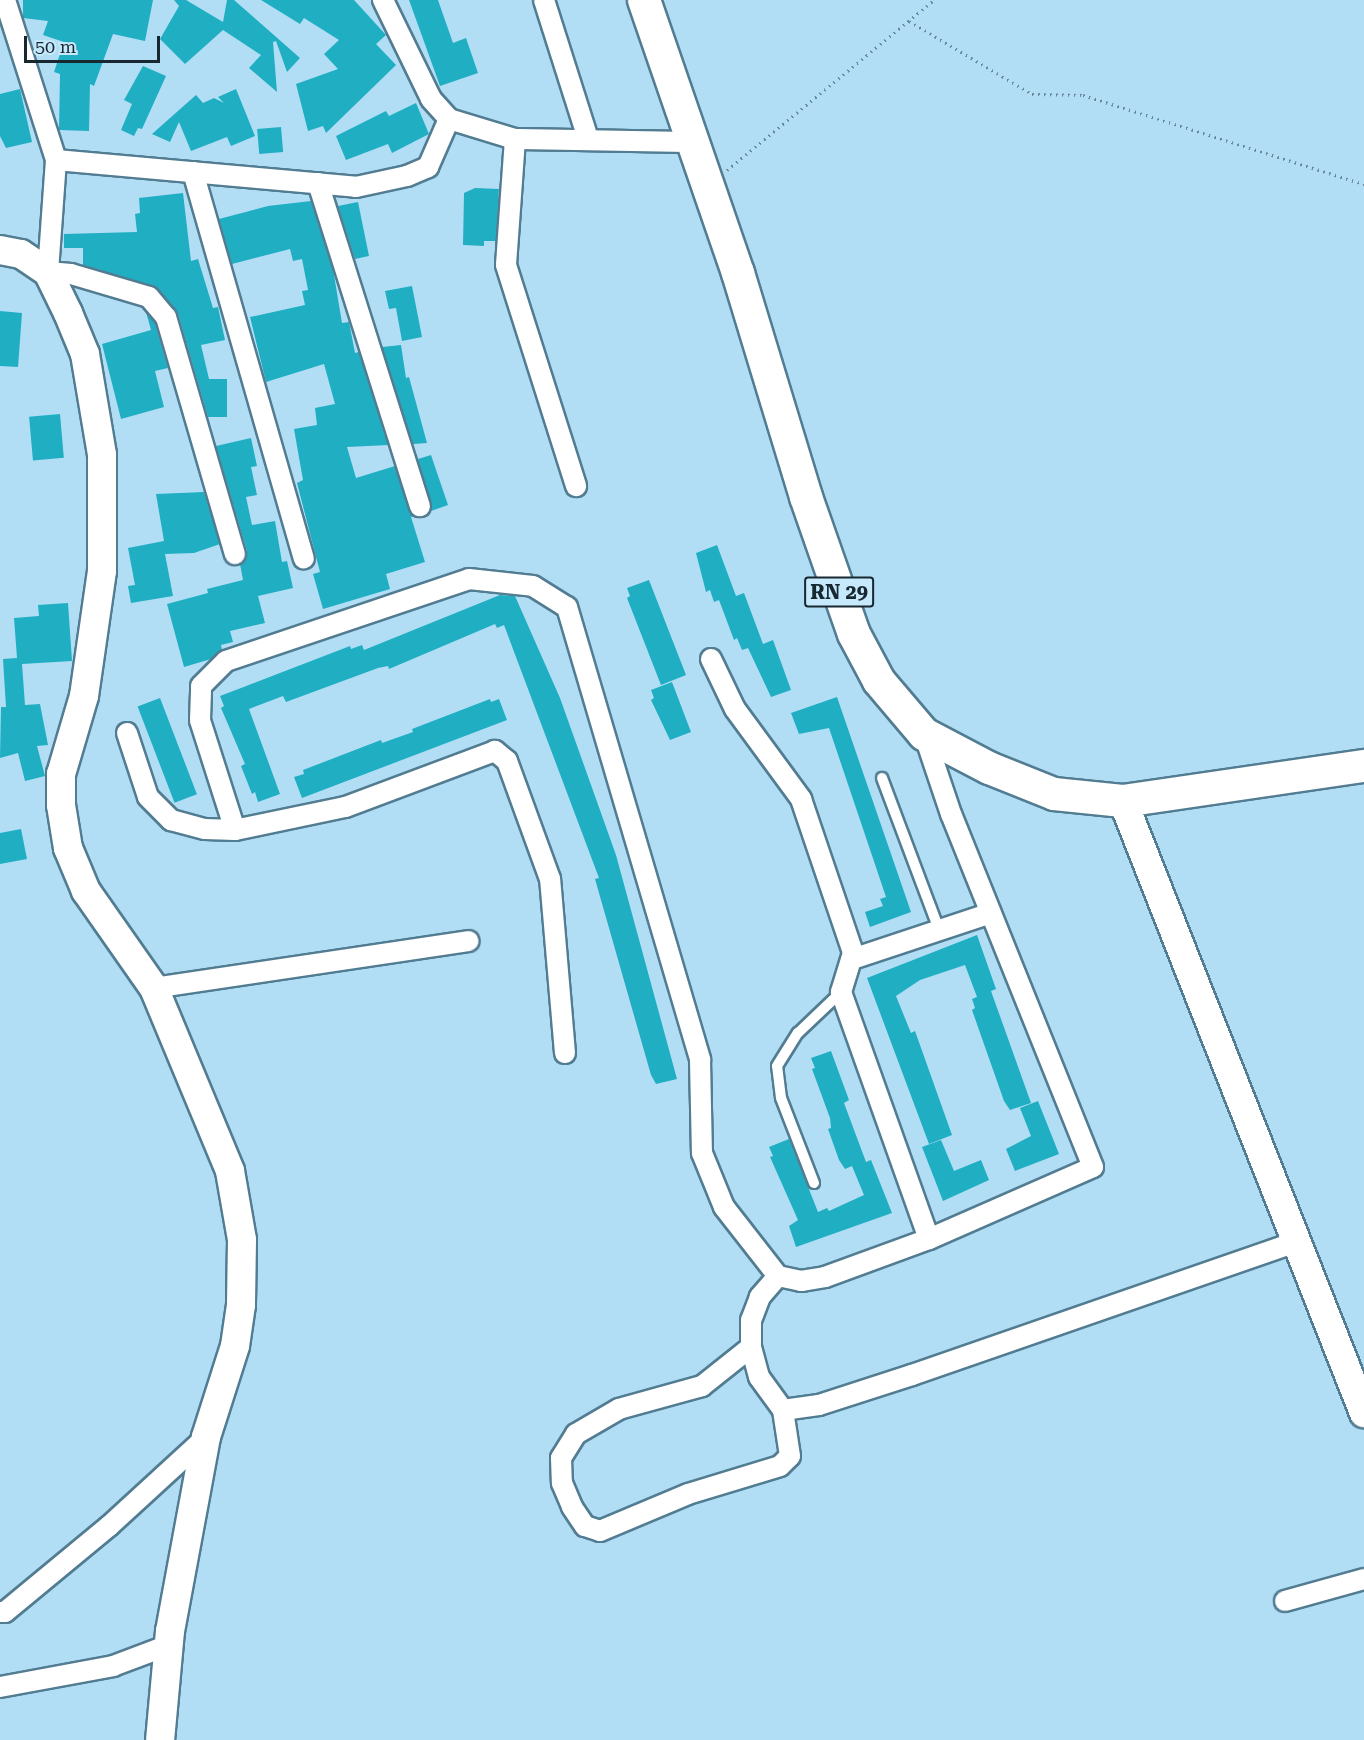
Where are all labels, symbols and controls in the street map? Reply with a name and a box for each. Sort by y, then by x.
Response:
scale bar [27,24,164,62]
text: 50 m [35,36,76,57]
road number: RN 29 [803,575,875,609]

